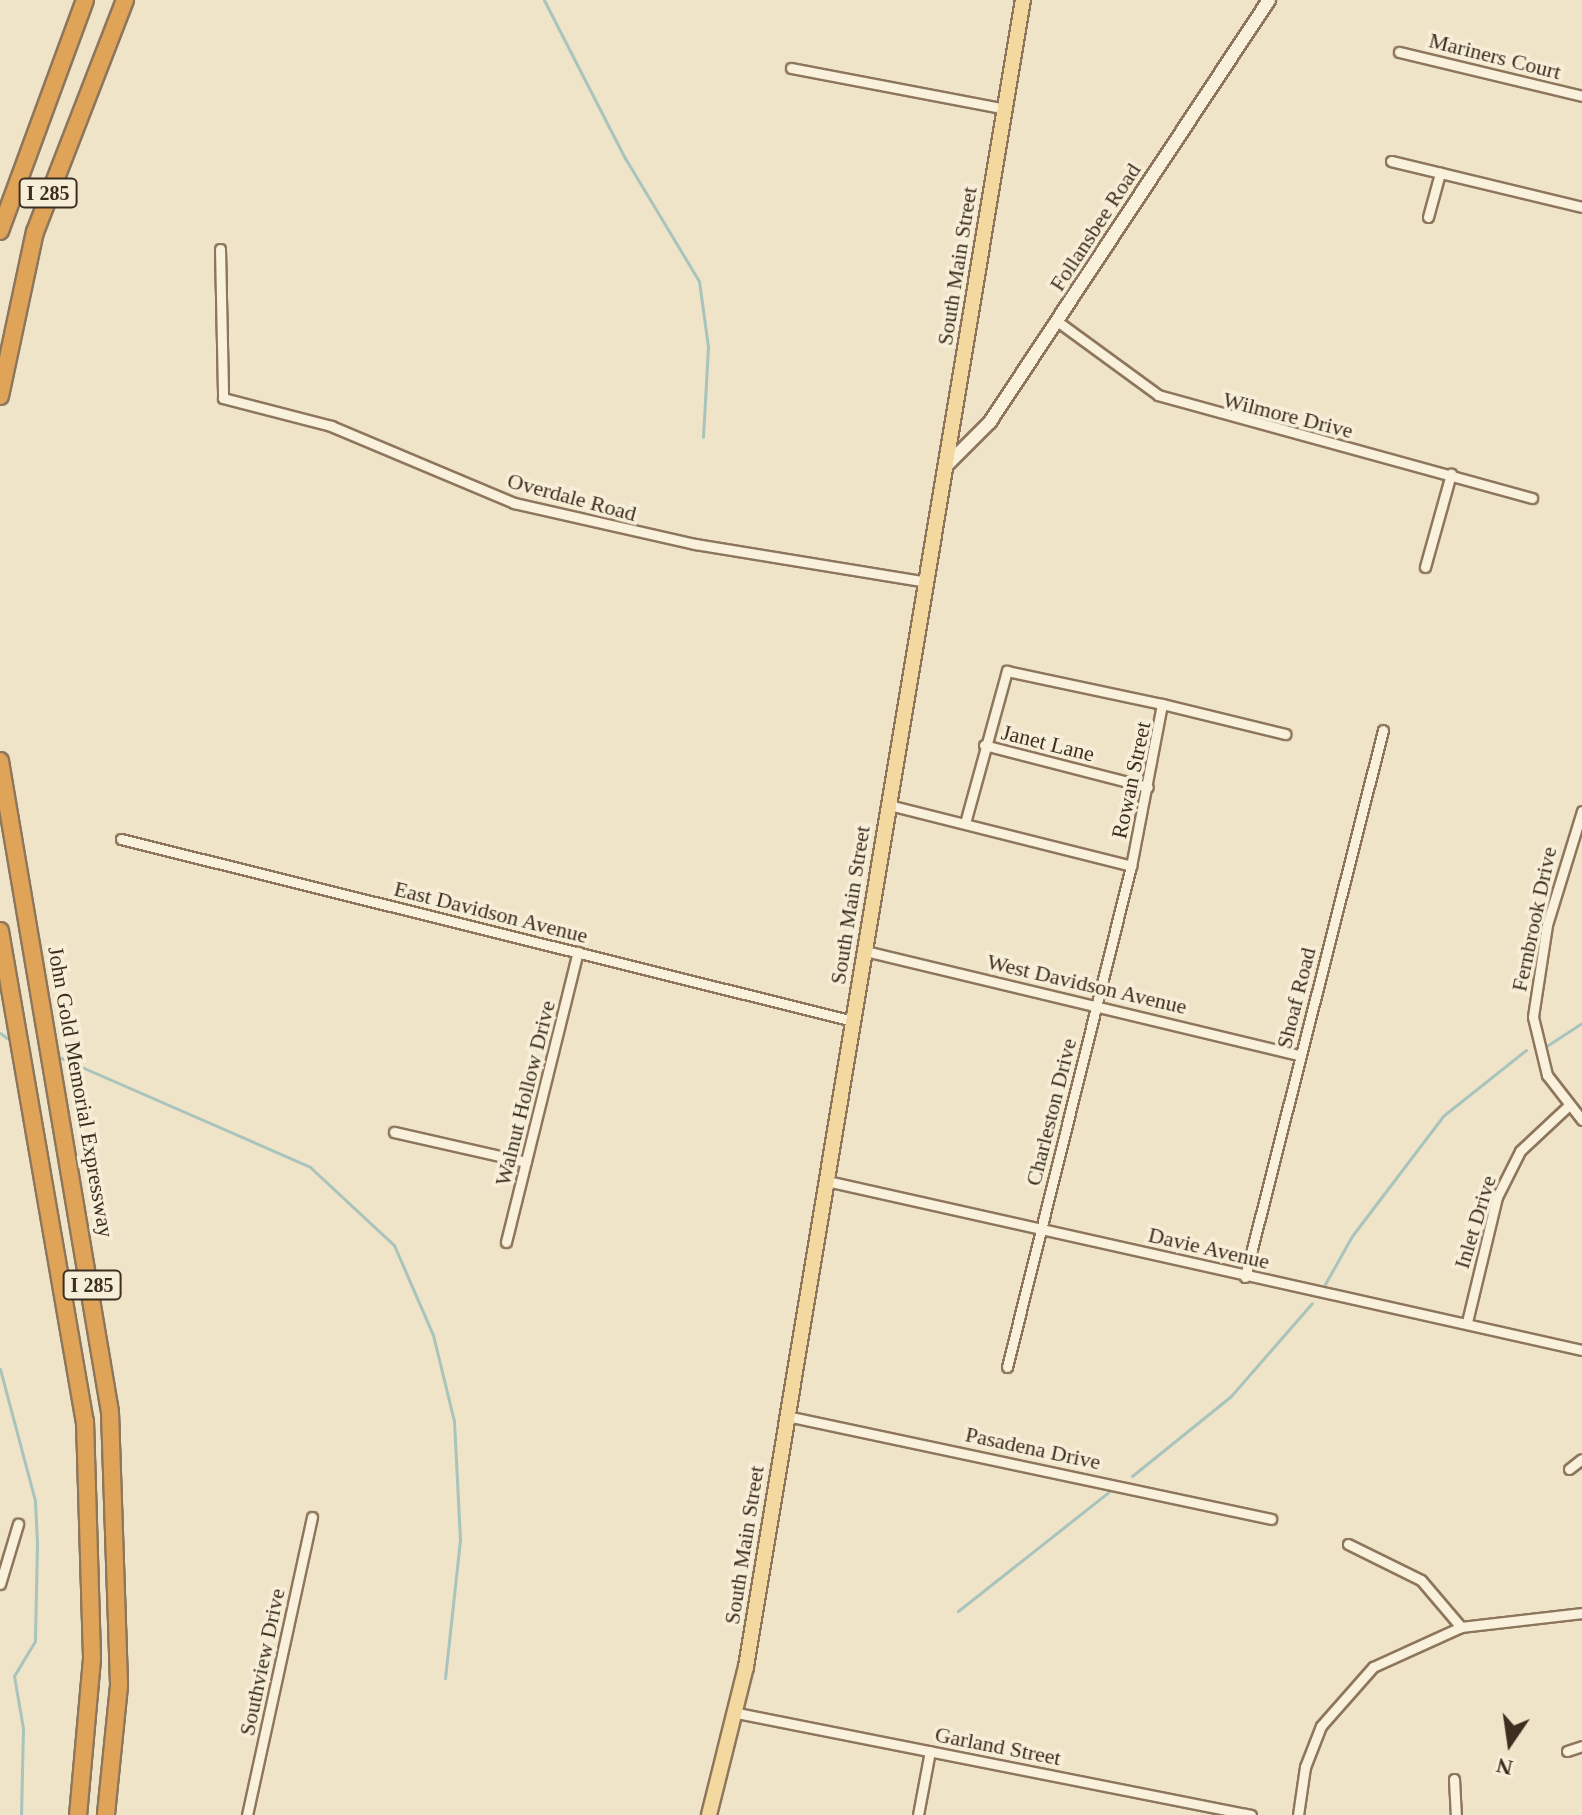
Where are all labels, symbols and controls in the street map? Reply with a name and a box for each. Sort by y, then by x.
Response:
street label: Mariners Court [1426,27,1564,85]
street label: Follansbee Road [1044,158,1146,296]
road number: I 285 [18,177,78,209]
street label: South Main Street [931,185,983,347]
street label: Wilmore Drive [1220,386,1356,444]
street label: Overdale Road [505,467,639,527]
street label: Janet Lane [999,719,1097,767]
street label: Rowan Street [1106,719,1156,841]
street label: South Main Street [824,824,876,986]
street label: Fernbrook Drive [1506,844,1562,994]
street label: East Davidson Avenue [391,875,591,949]
street label: John Gold Memorial Expressway [42,944,120,1240]
street label: Shoaf Road [1271,945,1321,1051]
street label: West Davidson Avenue [984,948,1190,1020]
street label: Walnut Hollow Drive [489,998,561,1188]
street label: Charleston Drive [1020,1036,1082,1188]
street label: Inlet Drive [1448,1172,1502,1272]
street label: Davie Avenue [1145,1221,1273,1275]
road number: I 285 [62,1269,122,1301]
street label: Pasadena Drive [963,1421,1103,1475]
street label: South Main Street [718,1464,770,1626]
street label: Southview Drive [234,1586,290,1738]
north arrow [1470,1703,1550,1783]
street label: Garland Street [933,1721,1063,1771]
text: N [1494,1753,1515,1781]

